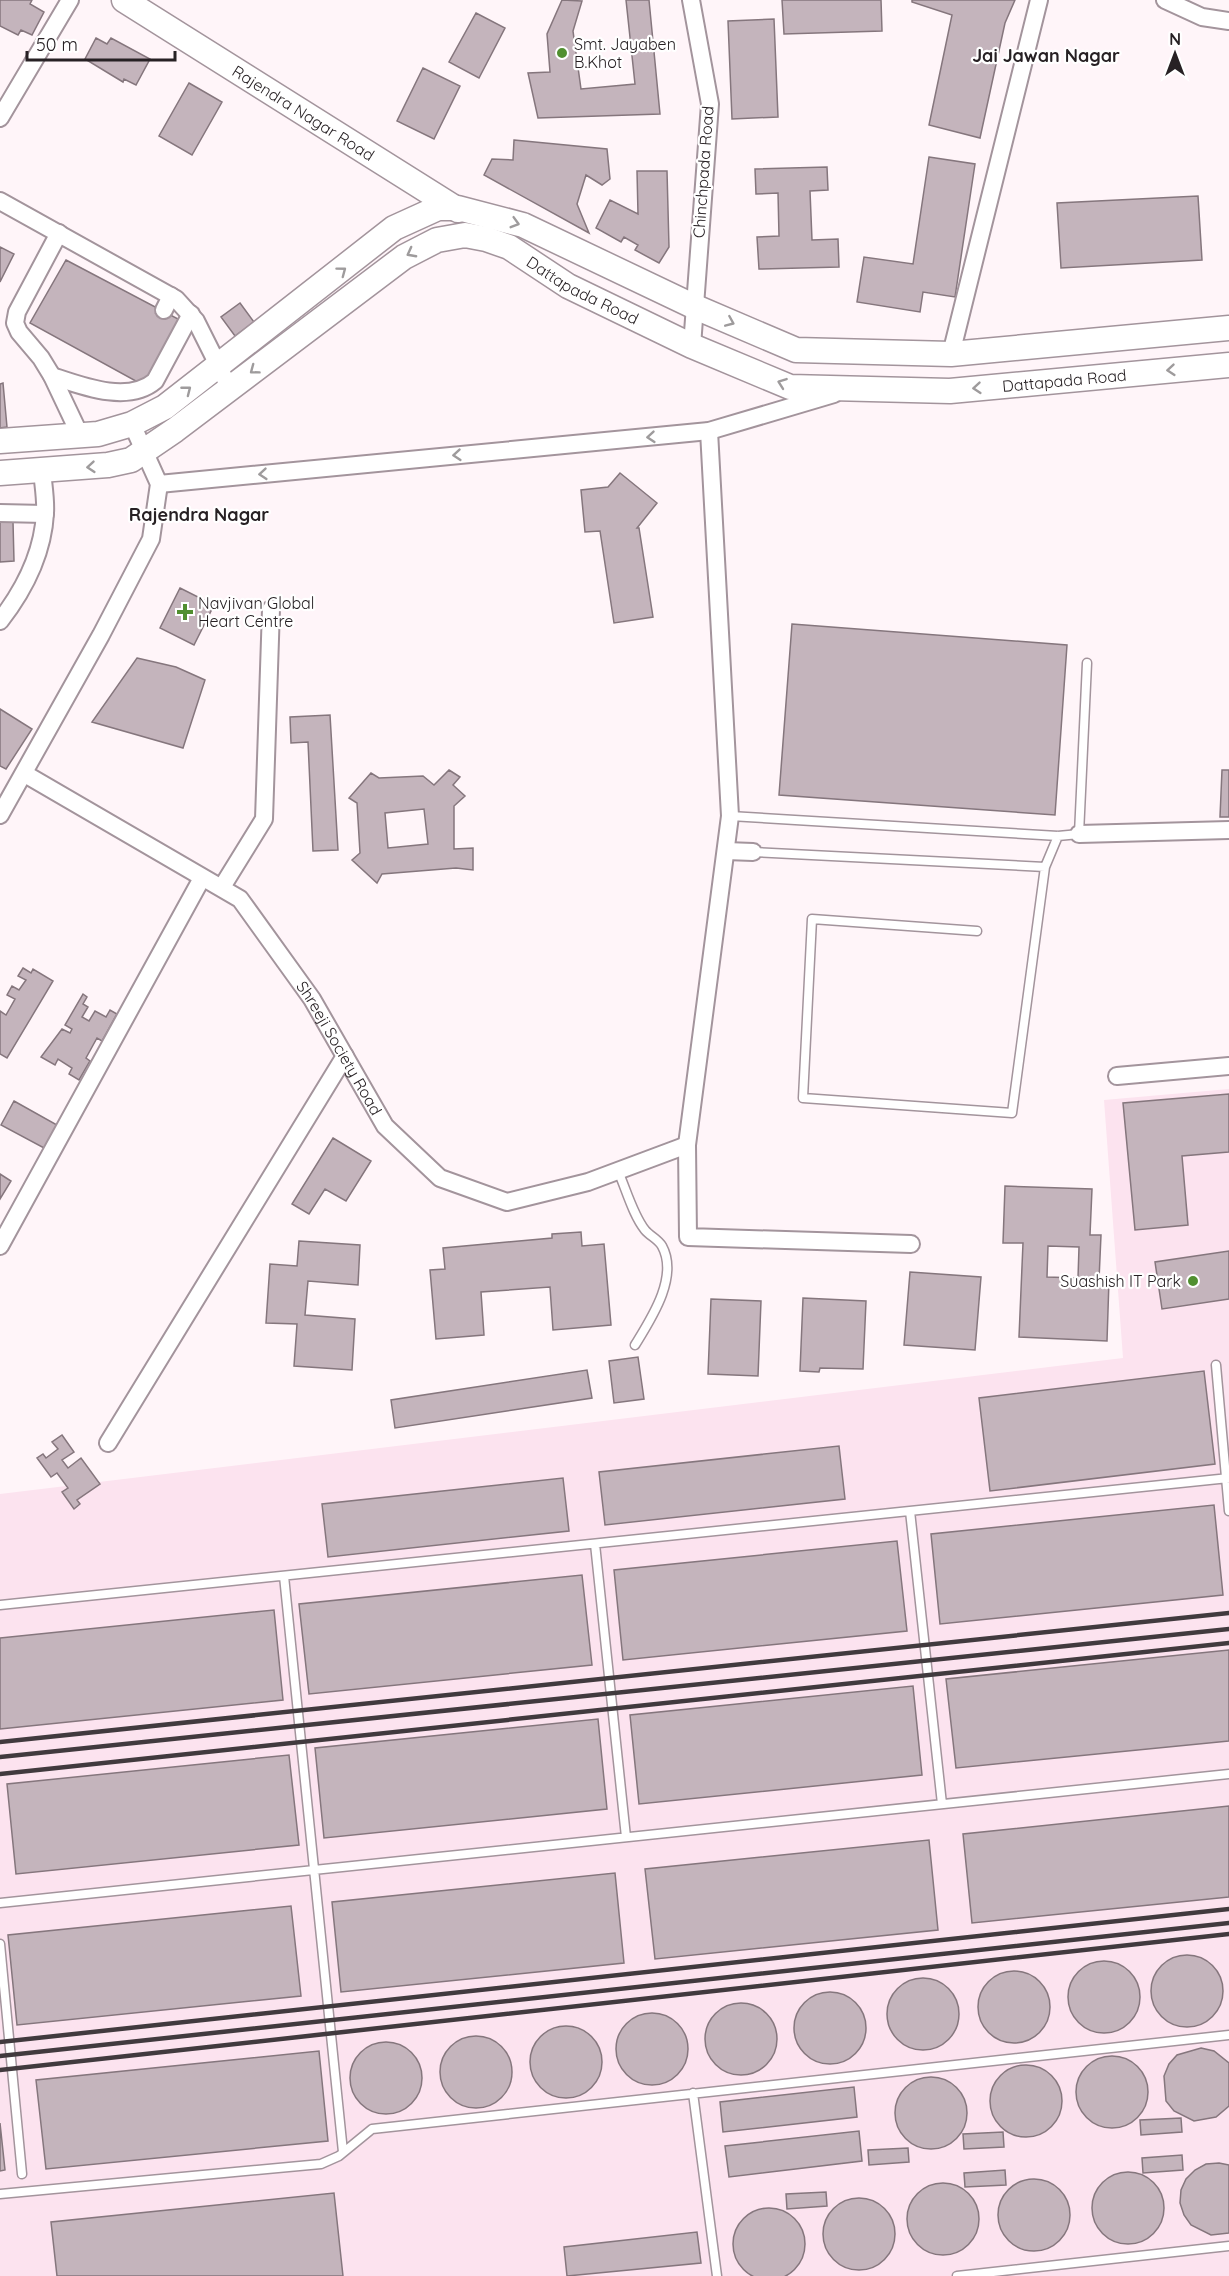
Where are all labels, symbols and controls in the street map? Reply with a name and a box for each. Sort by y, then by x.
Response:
scale bar [27,24,176,62]
north arrow [1145,24,1205,84]
text: N [1169,29,1181,49]
text: 50 m [36,33,78,56]
place label: Smt. Jayaben B.Khot [574,34,676,72]
district label: Jai Jawan Nagar [972,44,1120,67]
marker: Smt. Jayaben B.Khot [555,46,569,60]
street label: Rajendra Nagar Road [229,61,378,165]
street label: Chinchpada Road [688,105,718,239]
one-way arrow [509,216,520,228]
one-way arrow [406,246,417,258]
street label: Dattapada Road [523,251,642,329]
one-way arrow [335,267,346,278]
one-way arrow [724,315,735,327]
one-way arrow [250,362,261,373]
one-way arrow [1166,364,1175,377]
street label: Dattapada Road [1001,365,1127,396]
one-way arrow [778,378,788,391]
one-way arrow [972,381,981,394]
one-way arrow [181,386,192,397]
one-way arrow [646,430,655,443]
one-way arrow [452,448,461,461]
one-way arrow [86,460,95,473]
one-way arrow [258,467,267,480]
district label: Rajendra Nagar [129,503,269,526]
place label: Navjivan Global Heart Centre [198,593,314,631]
marker: Navjivan Global Heart Centre [176,603,194,621]
street label: Shreeji Society Road [292,977,387,1119]
place label: Suashish IT Park [1060,1271,1181,1291]
marker: Suashish IT Park [1186,1274,1200,1288]

